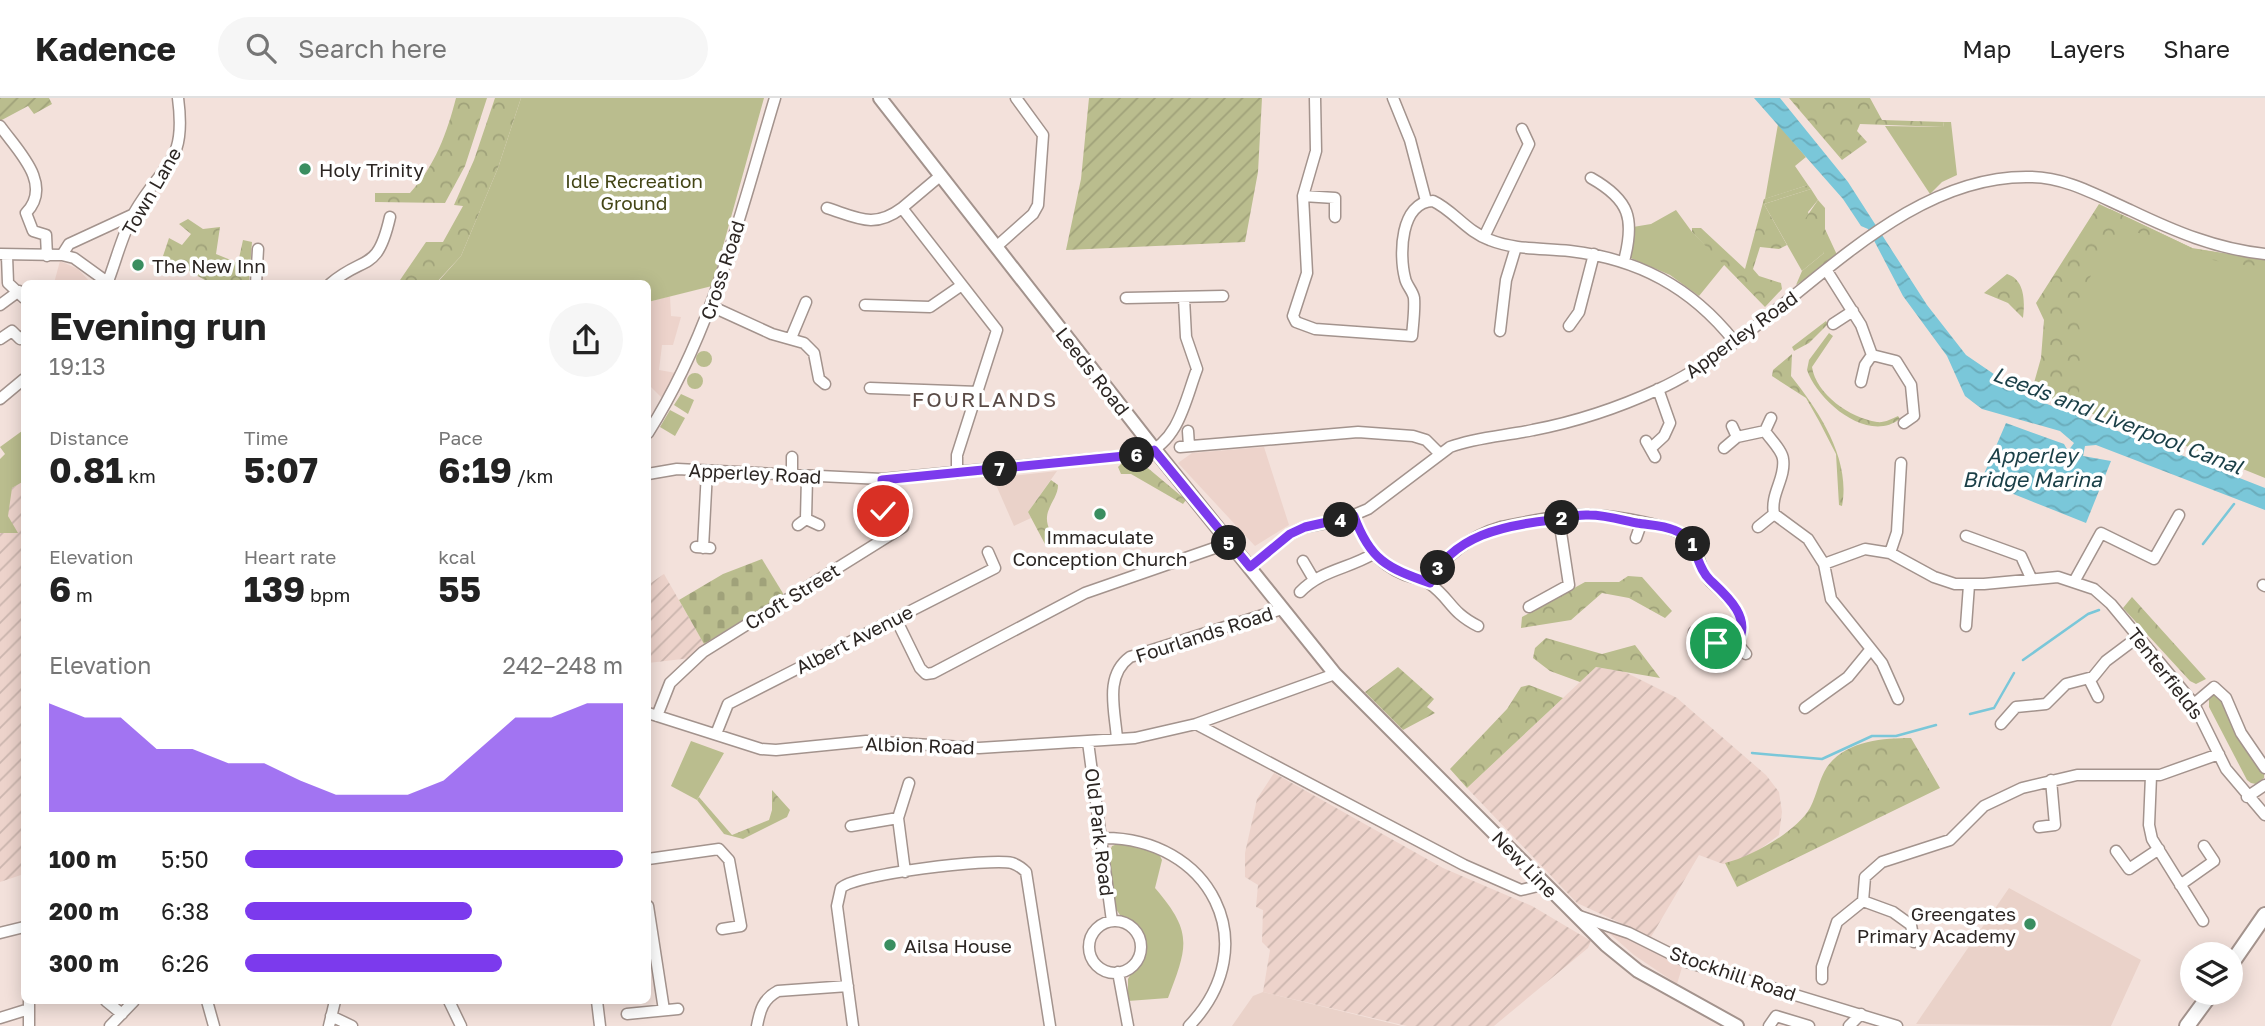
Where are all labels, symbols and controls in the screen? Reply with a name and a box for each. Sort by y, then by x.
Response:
search box [218,17,708,80]
text: Kadence [35,29,176,68]
icon: search [242,29,280,67]
text: Search here [298,33,447,64]
text: Map [1962,34,2011,63]
text: Layers [2049,34,2125,63]
text: Share [2163,34,2230,63]
street label: Town Lane [117,143,185,239]
place label: Holy Trinity [319,158,424,181]
marker: Holy Trinity [297,161,313,177]
park label: Idle Recreation Ground [565,169,703,214]
street label: Cross Road [695,217,749,323]
place label: The New Inn [152,254,266,277]
marker: The New Inn [130,257,146,273]
street label: Apperley Road [1680,286,1802,382]
text: Evening run [49,303,267,348]
button: share [549,303,623,377]
street label: Leeds Road [1051,322,1135,420]
text: 19:13 [49,352,106,380]
water label: Leeds and Liverpool Canal [1989,360,2248,480]
district label: FOURLANDS [912,386,1058,412]
text: Distance [49,426,129,449]
text: Time [244,426,288,449]
text: Pace [438,426,483,449]
pin: 6 [1120,438,1154,472]
water label: Apperley Bridge Marina [1962,442,2103,492]
text: 6 [1130,443,1143,466]
text: 0.81 [49,449,123,491]
text: 5:07 [244,449,318,491]
text: 6:19 [438,449,512,491]
pin: 7 [982,452,1018,486]
text: 7 [994,457,1005,480]
street label: Apperley Road [688,458,822,488]
text: km [123,464,156,487]
text: /km [512,464,553,487]
pin [853,481,913,541]
icon: check [864,492,902,530]
pin: 2 [1544,500,1580,536]
pin: 4 [1324,502,1358,538]
marker: Immaculate Conception Church [1092,506,1108,522]
text: 2 [1556,506,1567,529]
text: 4 [1335,508,1346,531]
place label: Immaculate Conception Church [1013,525,1187,570]
pin: 5 [1212,526,1246,560]
pin: 1 [1676,526,1710,562]
text: 5 [1223,531,1234,554]
text: 1 [1688,532,1697,555]
text: Elevation [49,545,134,568]
text: Heart rate [244,545,336,568]
text: kcal [438,545,476,568]
pin: 3 [1420,550,1456,586]
text: 3 [1432,556,1443,579]
street label: Croft Street [741,558,843,634]
text: 6 [49,568,71,610]
text: 139 [244,568,305,610]
text: 55 [438,568,481,610]
text: m [71,583,93,606]
text: bpm [305,583,350,606]
street label: Albert Avenue [792,600,916,678]
street label: Fourlands Road [1132,601,1276,667]
pin [1686,613,1746,673]
street label: Tenterfields [2123,623,2209,723]
icon: arrive [1697,624,1735,662]
text: Elevation [49,651,151,679]
text: 242–248 m [503,651,623,679]
street label: Albion Road [865,732,975,758]
street label: Old Park Road [1081,767,1119,897]
street label: New Line [1488,826,1562,902]
text: 100 m [49,845,117,873]
text: 5:50 [161,845,209,873]
text: 200 m [49,897,119,925]
text: 6:38 [161,897,209,925]
place label: Greengates Primary Academy [1857,902,2016,947]
marker: Greengates Primary Academy [2022,916,2038,932]
place label: Ailsa House [904,934,1012,957]
marker: Ailsa House [882,937,898,953]
street label: Stockhill Road [1667,941,1799,1005]
map controls [2180,942,2243,1005]
button: layers [2180,942,2243,1005]
text: 300 m [49,949,119,977]
text: 6:26 [161,949,209,977]

